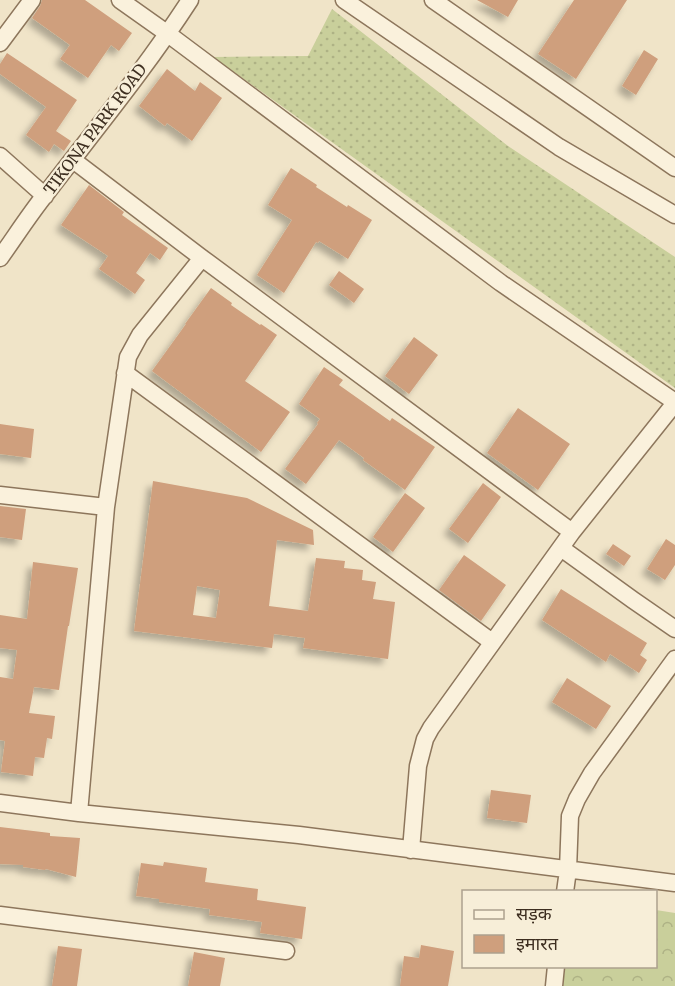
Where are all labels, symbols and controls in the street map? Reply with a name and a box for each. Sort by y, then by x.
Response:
street label: TIKONA PARK ROAD [39,60,151,198]
legend [462,890,657,968]
text: सड़क [516,902,553,925]
text: इमारत [516,932,559,955]

